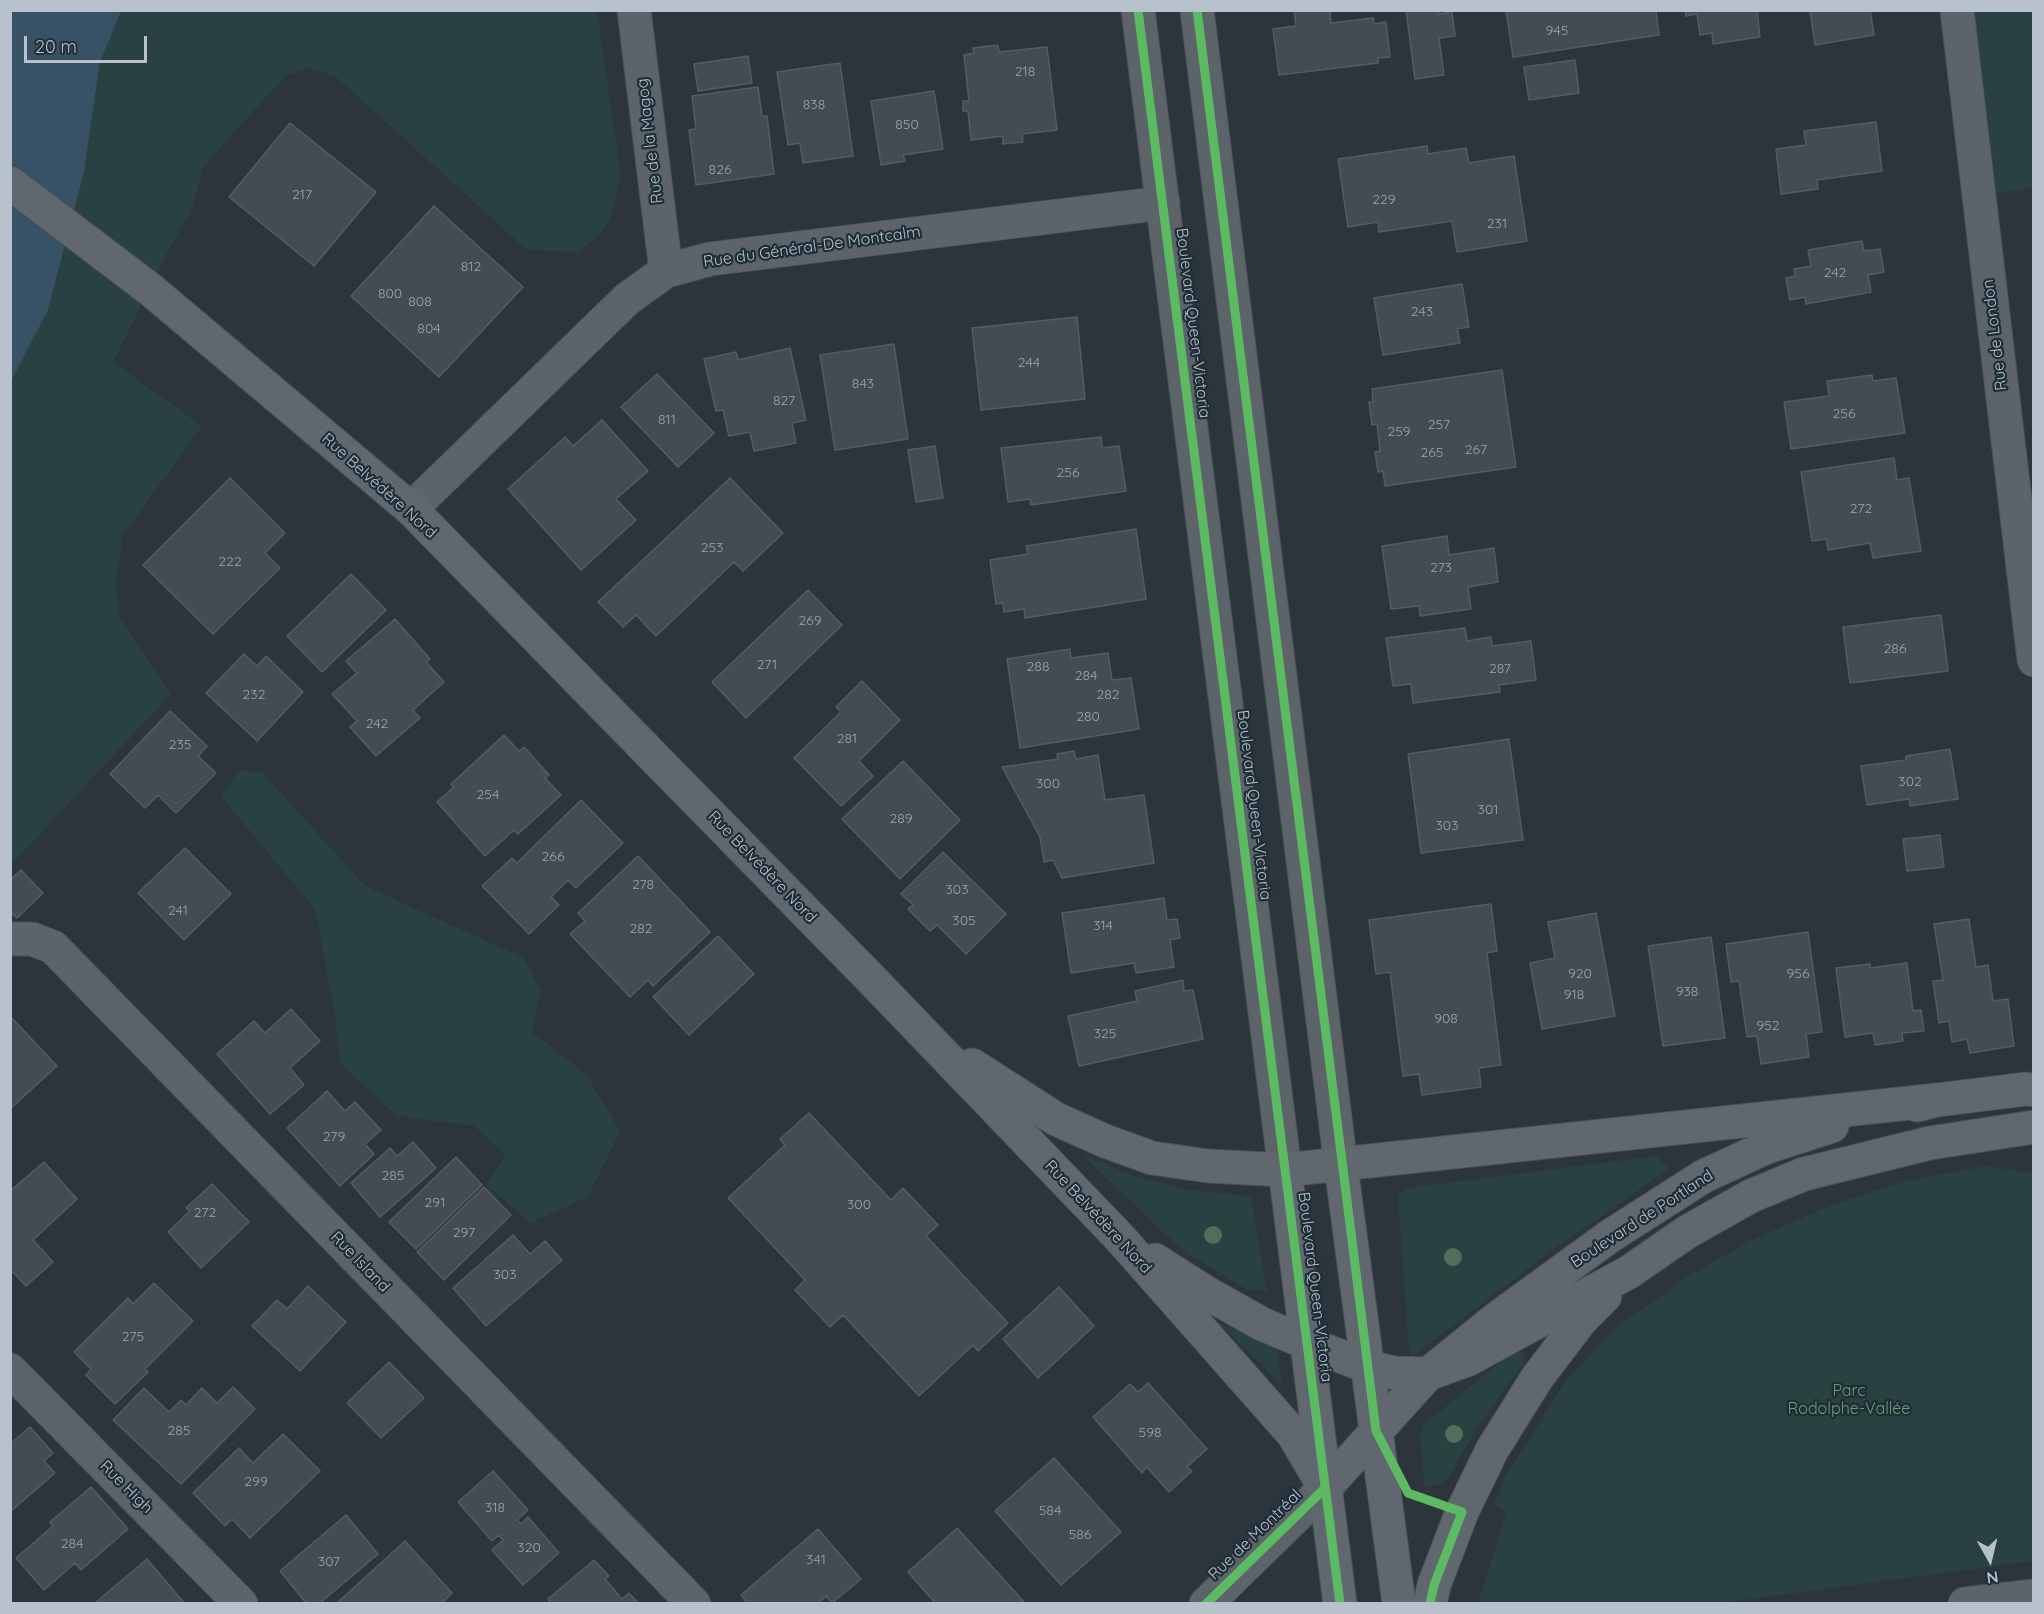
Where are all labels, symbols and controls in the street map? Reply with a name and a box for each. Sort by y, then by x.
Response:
house number: 945 [1546,23,1568,39]
scale bar [27,24,150,62]
text: 20 m [35,35,77,58]
house number: 218 [1015,64,1035,80]
street label: Rue de la Magog [633,77,667,205]
house number: 838 [803,97,825,113]
house number: 850 [895,117,919,133]
house number: 826 [709,162,731,178]
house number: 217 [292,187,312,203]
house number: 229 [1372,192,1396,208]
house number: 231 [1487,216,1507,232]
street label: Rue du Général-De Montcalm [702,222,922,272]
street label: Boulevard Queen-Victoria [1172,227,1214,419]
house number: 812 [461,259,481,275]
house number: 242 [1824,265,1846,281]
street label: Rue de London [1979,278,2011,392]
house number: 800 [378,286,402,302]
house number: 808 [408,294,432,310]
house number: 243 [1411,304,1433,320]
house number: 804 [417,321,441,337]
house number: 244 [1018,355,1040,371]
house number: 843 [852,376,874,392]
house number: 827 [773,393,795,409]
house number: 256 [1833,406,1855,422]
house number: 811 [658,412,676,428]
house number: 257 [1428,417,1450,433]
house number: 259 [1387,424,1411,440]
street label: Rue Belvédère Nord [318,429,440,543]
house number: 267 [1465,442,1487,458]
house number: 265 [1421,445,1443,461]
house number: 256 [1057,465,1079,481]
house number: 272 [1850,501,1872,517]
house number: 253 [701,540,723,556]
house number: 222 [218,554,242,570]
house number: 273 [1430,560,1452,576]
house number: 269 [798,613,822,629]
house number: 286 [1884,641,1906,657]
house number: 271 [757,657,777,673]
house number: 288 [1027,659,1049,675]
house number: 287 [1489,661,1511,677]
house number: 284 [1075,668,1097,684]
house number: 232 [243,687,265,703]
house number: 282 [1096,687,1120,703]
house number: 280 [1076,709,1100,725]
street label: Boulevard Queen-Victoria [1233,709,1275,901]
house number: 242 [366,716,388,732]
house number: 281 [837,731,857,747]
house number: 235 [169,737,191,753]
house number: 302 [1898,774,1922,790]
house number: 300 [1036,776,1060,792]
house number: 254 [477,787,499,803]
house number: 301 [1478,802,1498,818]
street label: Rue Belvédère Nord [704,807,820,927]
house number: 289 [889,811,913,827]
house number: 303 [1435,818,1459,834]
house number: 266 [542,849,564,865]
house number: 278 [632,877,654,893]
house number: 303 [945,882,969,898]
house number: 241 [168,903,188,919]
house number: 305 [952,913,976,929]
house number: 314 [1093,918,1113,934]
house number: 282 [629,921,653,937]
house number: 920 [1568,966,1592,982]
house number: 956 [1787,966,1809,982]
house number: 938 [1676,984,1698,1000]
house number: 918 [1564,987,1584,1003]
house number: 908 [1434,1011,1458,1027]
house number: 952 [1756,1018,1780,1034]
house number: 325 [1094,1026,1116,1042]
house number: 279 [323,1129,345,1145]
street label: Rue Belvédère Nord [1041,1156,1155,1278]
street label: Boulevard de Portland [1567,1166,1717,1272]
house number: 285 [382,1168,404,1184]
street label: Boulevard Queen-Victoria [1294,1191,1336,1383]
house number: 291 [425,1195,445,1211]
house number: 300 [847,1197,871,1213]
house number: 272 [194,1205,216,1221]
house number: 297 [453,1225,475,1241]
street label: Rue Island [326,1228,394,1296]
house number: 303 [493,1267,517,1283]
house number: 275 [122,1329,144,1345]
park label: Parc Rodolphe-Vallée [1788,1381,1910,1419]
house number: 285 [168,1423,190,1439]
house number: 598 [1138,1425,1162,1441]
street label: Rue High [95,1456,157,1518]
house number: 299 [244,1474,268,1490]
street label: Rue de Montréal [1204,1486,1306,1584]
house number: 318 [485,1500,505,1516]
house number: 584 [1039,1503,1061,1519]
house number: 586 [1069,1527,1091,1543]
north arrow [1960,1530,2020,1590]
house number: 284 [61,1536,83,1552]
house number: 320 [517,1540,541,1556]
house number: 341 [806,1552,826,1568]
house number: 307 [318,1554,340,1570]
text: N [1985,1567,2000,1589]

